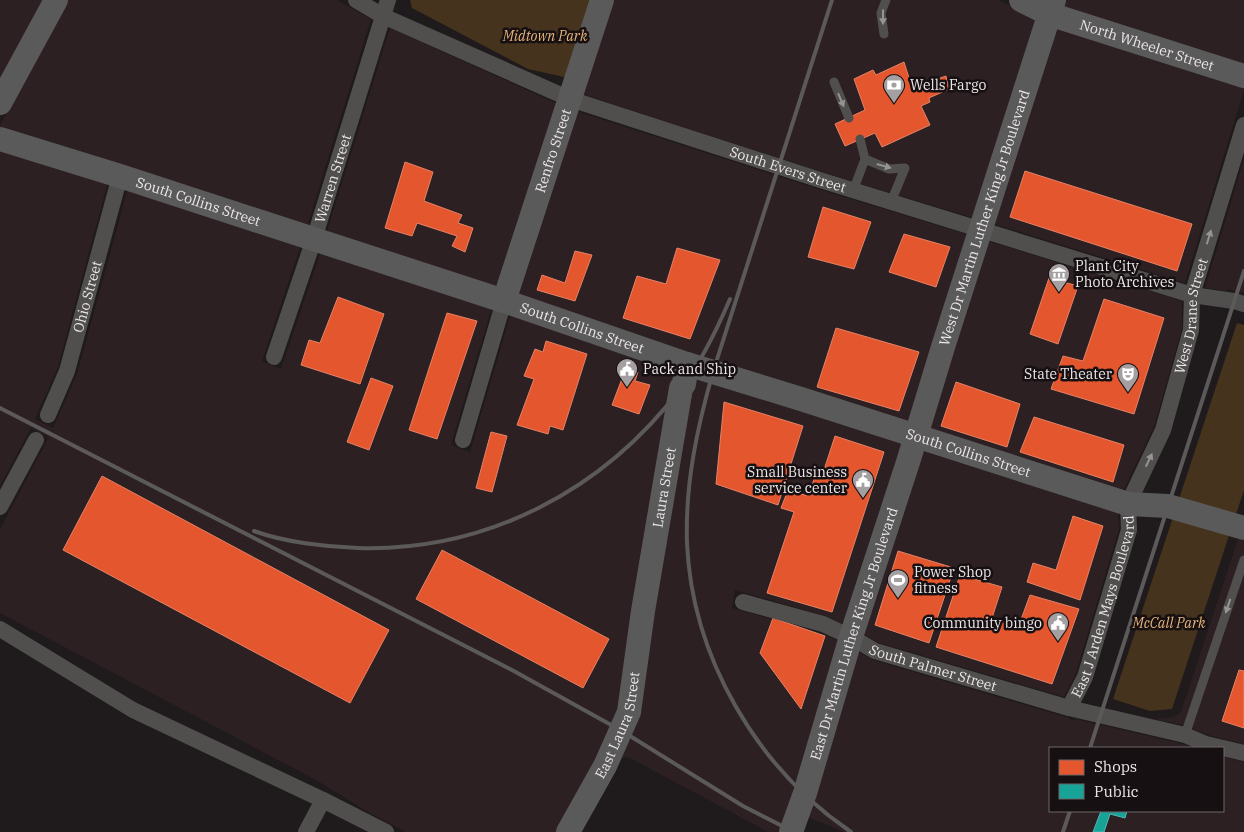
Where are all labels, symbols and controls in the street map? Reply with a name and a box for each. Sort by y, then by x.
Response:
one-way arrow [879,9,887,25]
street label: North Wheeler Street [1077,15,1216,75]
park label: Midtown Park [502,27,588,45]
bank icon: Wells Fargo [882,73,906,104]
place label: Wells Fargo [910,76,986,94]
street label: West Dr Martin Luther King Jr Boulevard [935,87,1034,348]
one-way arrow [838,93,846,107]
street label: Renfro Street [531,106,575,195]
street label: Warren Street [311,132,355,225]
street label: South Evers Street [727,142,848,197]
one-way arrow [877,162,892,170]
street label: South Collins Street [134,173,263,230]
one-way arrow [1206,230,1214,245]
street label: West Drane Street [1170,256,1212,376]
place label: Plant City Photo Archives [1075,257,1174,291]
street label: Ohio Street [69,259,106,335]
museum icon: Plant City Photo Archives [1047,262,1071,293]
street label: South Collins Street [518,298,646,358]
public building icon: Pack and Ship [615,357,639,388]
place label: Pack and Ship [643,360,736,378]
theatre icon: State Theater [1116,362,1140,393]
place label: State Theater [1024,365,1113,383]
street label: South Collins Street [904,424,1033,481]
street label: Laura Street [648,446,680,529]
one-way arrow [1145,453,1153,467]
place label: Small Business service center [747,463,848,497]
public building icon: Small Business service center [851,468,875,499]
street label: East Dr Martin Luther King Jr Boulevard [806,505,902,762]
street label: East J Arden Mays Boulevard [1067,515,1138,701]
place label: Power Shop fitness [914,563,991,597]
sports icon: Power Shop fitness [886,568,910,599]
one-way arrow [1224,599,1232,614]
public building icon: Community bingo [1046,611,1070,642]
place label: Community bingo [924,614,1042,632]
park label: McCall Park [1132,614,1206,632]
street label: South Palmer Street [866,640,999,695]
street label: East Laura Street [591,671,643,782]
legend [1049,747,1224,812]
text: Shops [1094,757,1137,776]
text: Public [1094,782,1139,801]

